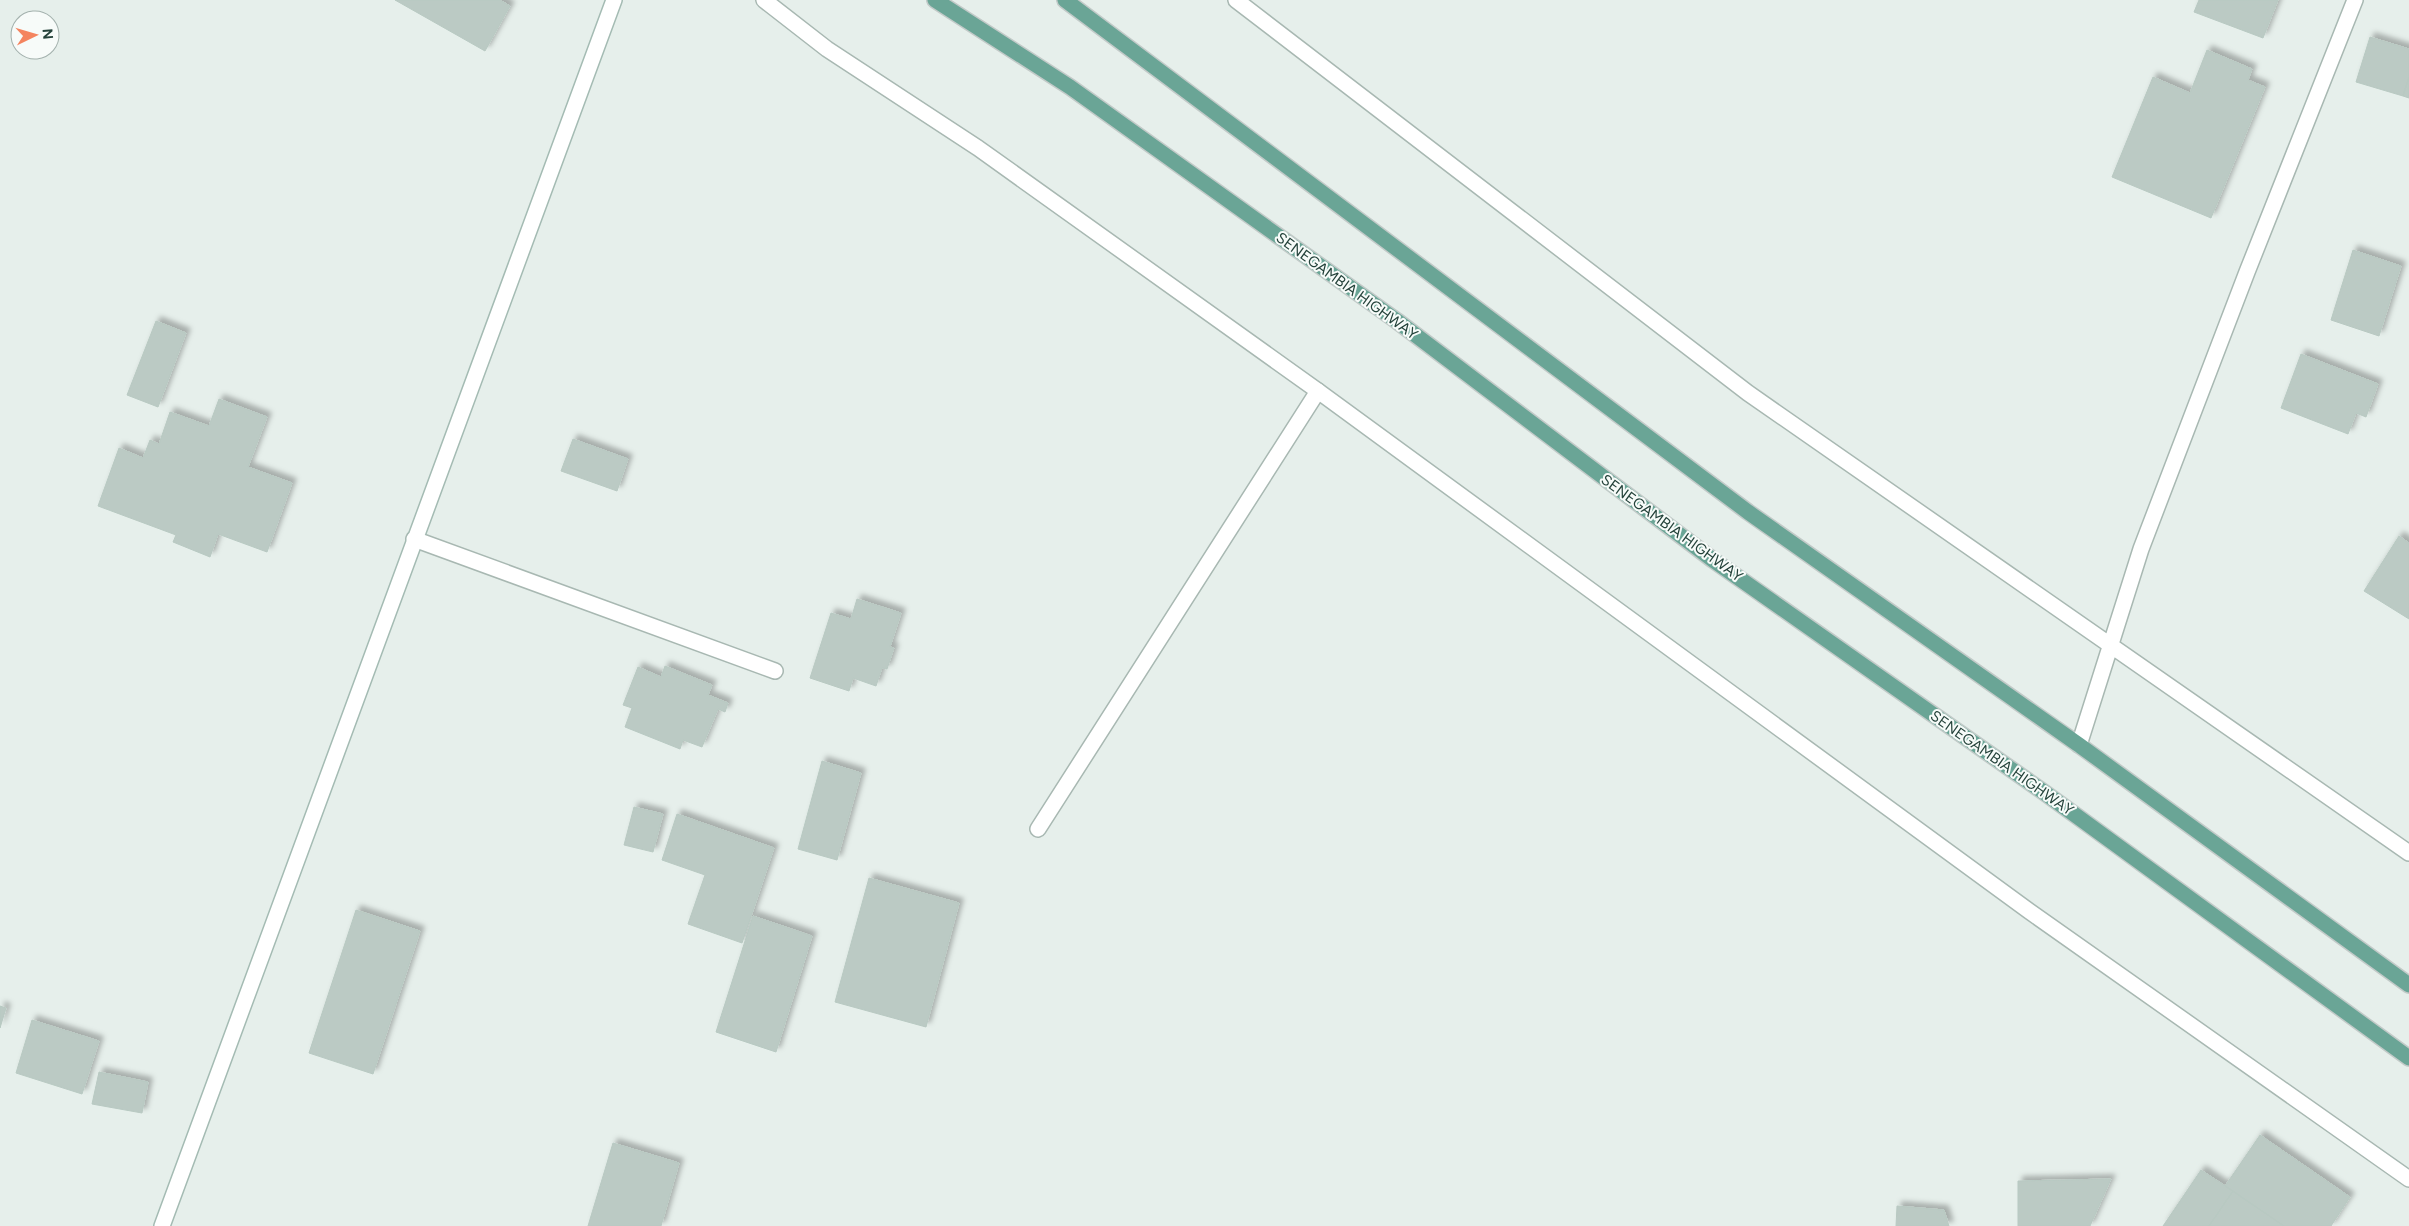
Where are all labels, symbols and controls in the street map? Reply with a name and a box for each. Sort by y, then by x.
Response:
north arrow [10,10,60,60]
text: N [39,28,56,40]
street label: SENEGAMBIA HIGHWAY [1273,229,1421,343]
street label: SENEGAMBIA HIGHWAY [1598,471,1746,585]
street label: SENEGAMBIA HIGHWAY [1927,707,2077,819]

